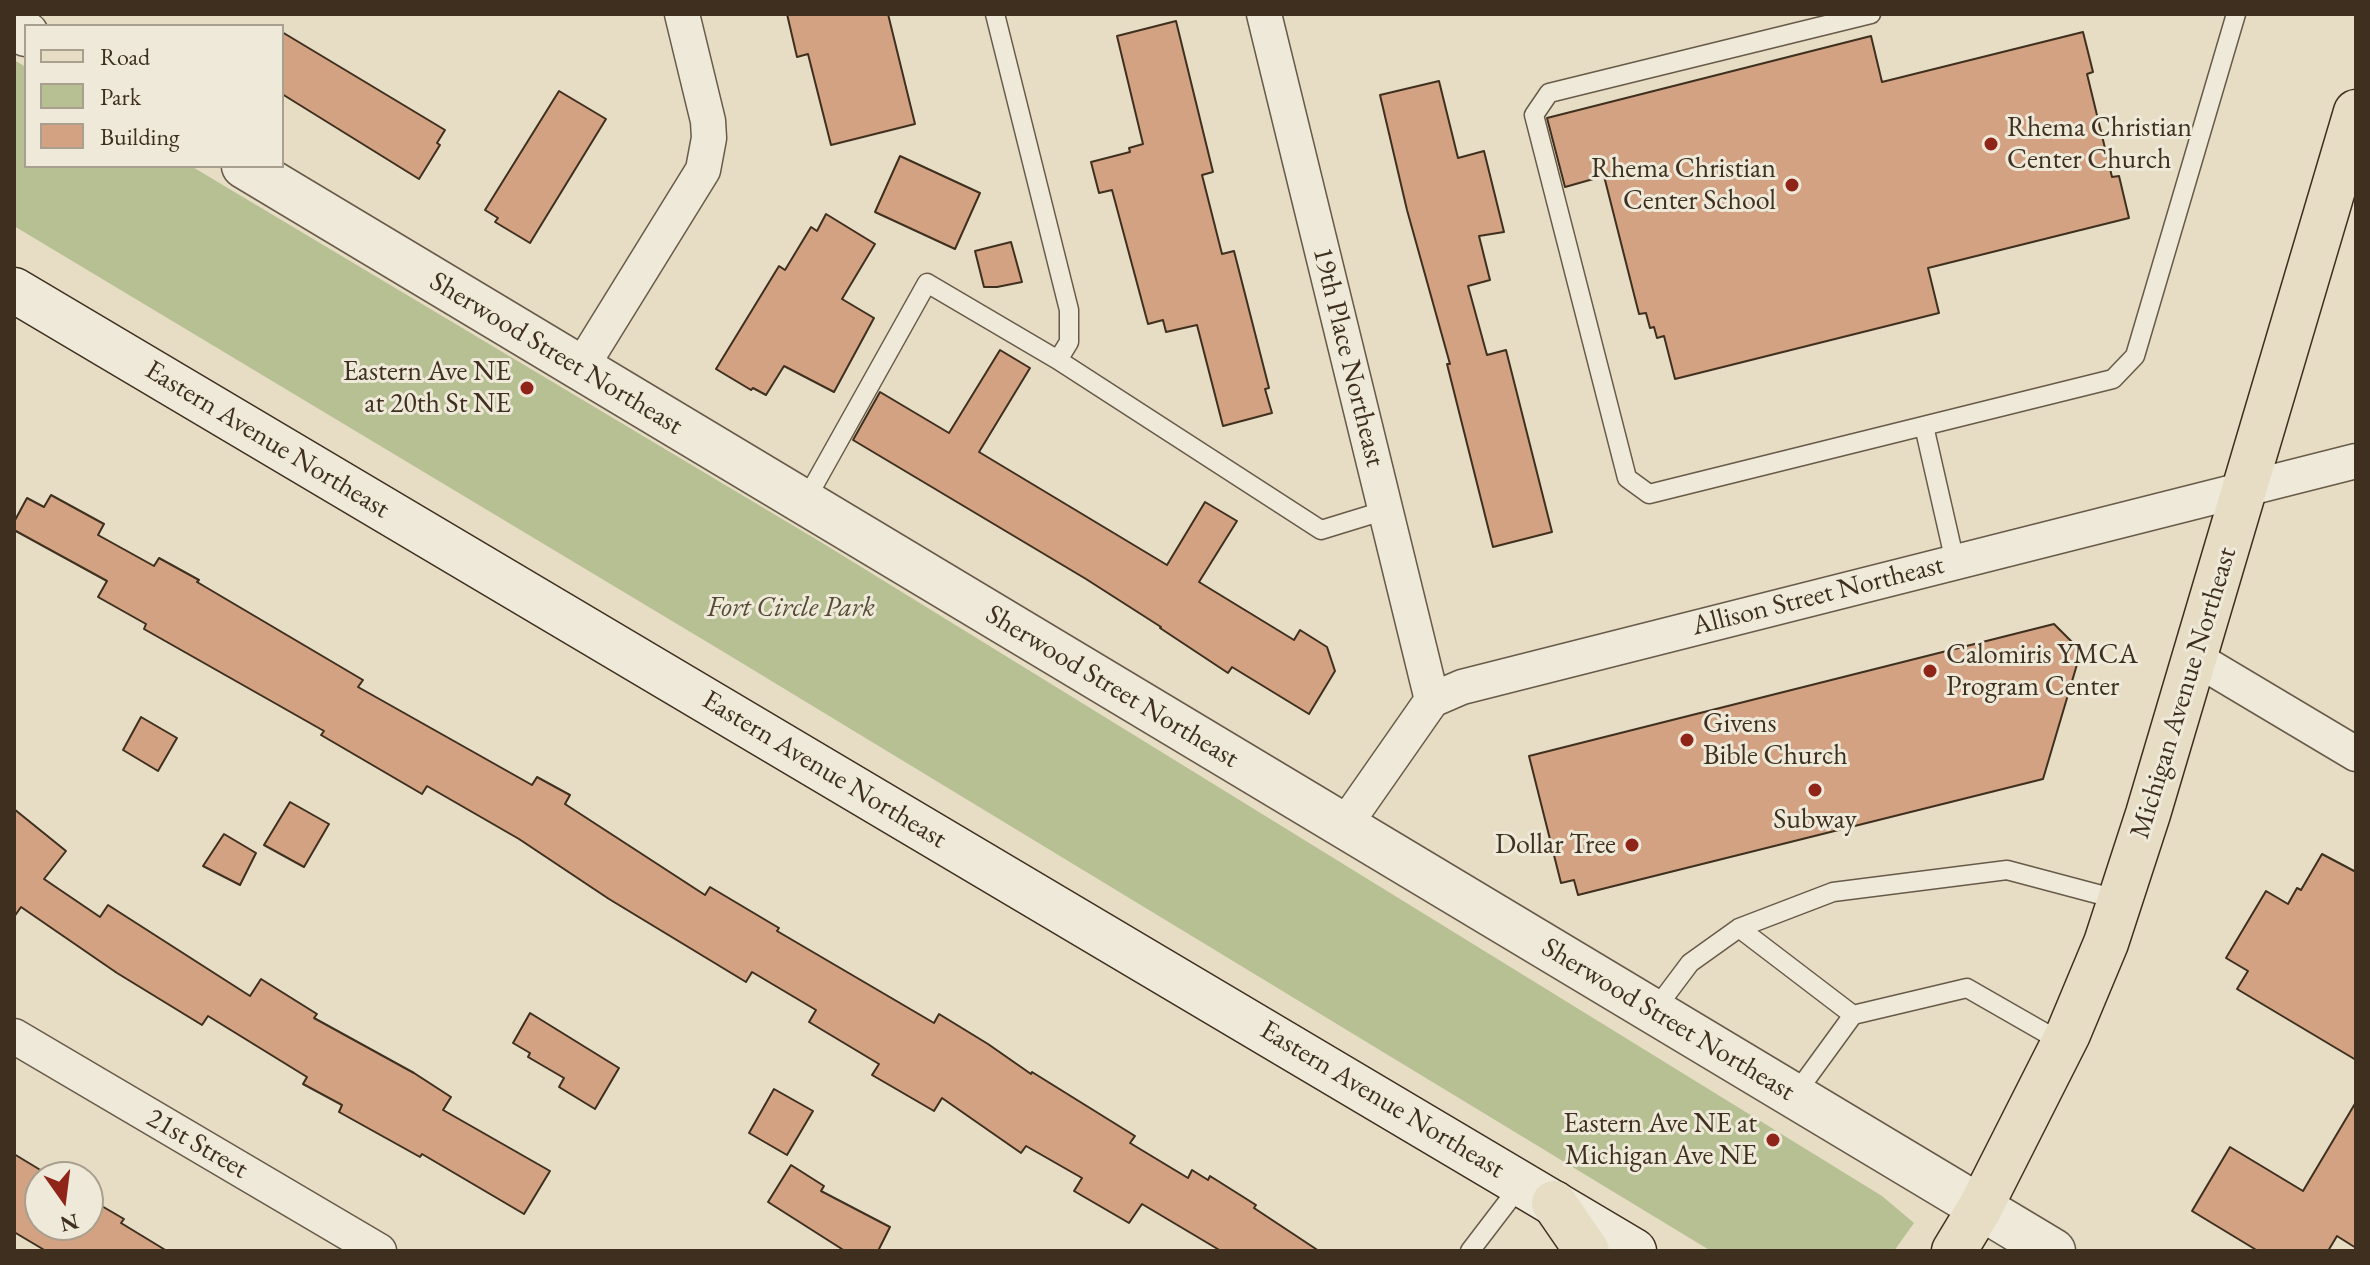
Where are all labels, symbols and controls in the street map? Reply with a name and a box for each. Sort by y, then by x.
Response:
legend [24,24,284,168]
text: Road [100,41,150,72]
text: Park [100,81,141,112]
place label: Rhema Christian Center Church [2007,111,2192,177]
text: Building [100,121,180,152]
marker: Rhema Christian Center Church [1982,135,2000,153]
place label: Rhema Christian Center School [1591,152,1776,218]
marker: Rhema Christian Center School [1783,176,1801,194]
street label: 19th Place Northeast [1304,244,1392,470]
street label: Sherwood Street Northeast [423,265,689,443]
street label: Eastern Avenue Northeast [139,354,395,526]
place label: Eastern Ave NE at 20th St NE [343,355,511,421]
marker: Eastern Ave NE at 20th St NE [518,379,536,397]
street label: Michigan Avenue Northeast [2124,543,2244,843]
street label: Allison Street Northeast [1688,548,1948,644]
park label: Fort Circle Park [707,591,875,625]
street label: Sherwood Street Northeast [979,598,1245,776]
place label: Calomiris YMCA Program Center [1946,638,2138,704]
marker: Calomiris YMCA Program Center [1921,662,1939,680]
street label: Eastern Avenue Northeast [696,684,952,856]
place label: Givens Bible Church [1703,707,1848,773]
marker: Givens Bible Church [1678,731,1696,749]
marker: Subway [1806,781,1824,799]
place label: Subway [1773,803,1857,837]
place label: Dollar Tree [1495,828,1616,862]
marker: Dollar Tree [1623,836,1641,854]
street label: Sherwood Street Northeast [1535,931,1801,1109]
street label: Eastern Avenue Northeast [1254,1014,1510,1186]
street label: 21st Street [140,1101,254,1187]
place label: Eastern Ave NE at Michigan Ave NE [1563,1107,1757,1173]
marker: Eastern Ave NE at Michigan Ave NE [1764,1131,1782,1149]
north arrow [24,1161,104,1241]
text: N [57,1207,82,1239]

